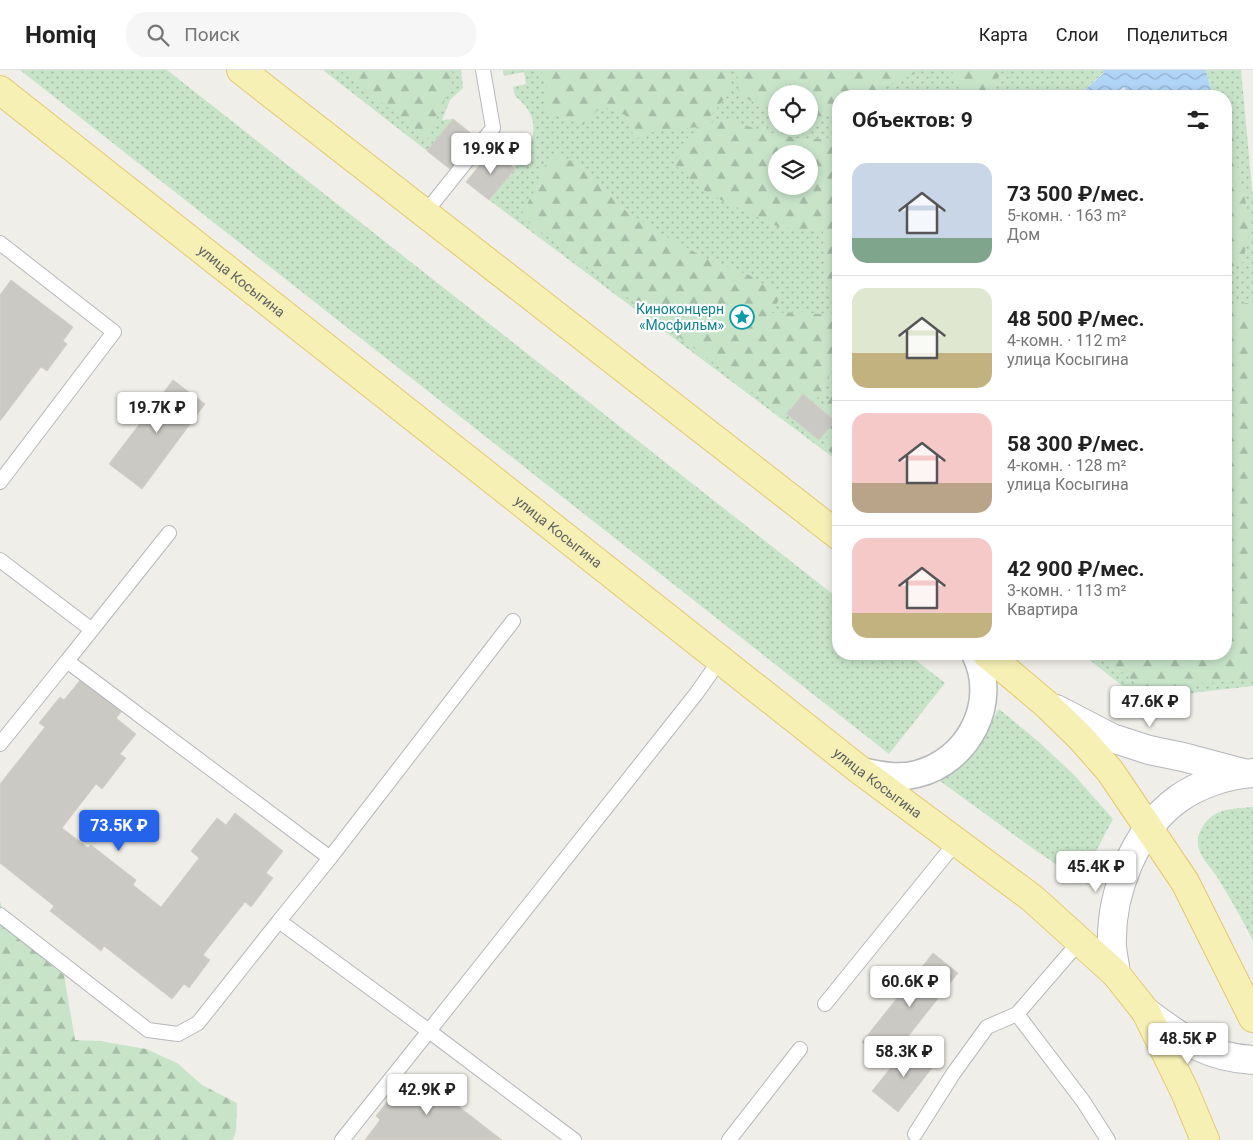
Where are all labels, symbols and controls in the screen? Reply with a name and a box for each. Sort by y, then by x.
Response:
search box [126,12,476,57]
text: Homiq [25,21,96,49]
icon: search [144,21,172,49]
text: Поиск [184,23,240,46]
text: Карта [979,24,1028,45]
text: Слои [1056,24,1099,45]
text: Поделиться [1127,24,1228,45]
map controls [768,85,818,195]
button: locate [768,85,818,135]
icon: filters [1184,106,1212,134]
text: Объектов: 9 [852,108,973,132]
pin: 19.9K ₽ [445,132,537,175]
text: 19.9K ₽ [462,139,520,158]
button: layers [768,145,818,195]
text: 73 500 ₽/мес. [1007,182,1145,206]
icon: home [892,183,952,243]
text: 5-комн. · 163 m² [1007,206,1126,225]
text: Дом [1007,225,1040,244]
street label: улица Косыгина [195,242,288,320]
place label: Киноконцерн «Мосфильм» [636,301,724,333]
place icon: Киноконцерн «Мосфильм» [729,304,755,330]
text: 48 500 ₽/мес. [1007,307,1145,331]
icon: home [892,308,952,368]
text: 4-комн. · 112 m² [1007,331,1126,350]
text: улица Косыгина [1007,350,1129,369]
pin: 19.7K ₽ [111,392,203,434]
text: 19.7K ₽ [128,398,186,417]
text: 58 300 ₽/мес. [1007,432,1145,456]
icon: home [892,433,952,493]
text: 4-комн. · 128 m² [1007,456,1126,475]
text: улица Косыгина [1007,475,1129,494]
street label: улица Косыгина [512,492,605,571]
text: 42 900 ₽/мес. [1007,557,1145,581]
icon: home [892,558,952,618]
text: 3-комн. · 113 m² [1007,581,1126,600]
text: Квартира [1007,600,1078,619]
pin: 47.6K ₽ [1104,686,1196,728]
text: 47.6K ₽ [1121,692,1179,711]
street label: улица Косыгина [830,744,925,821]
pin: 73.5K ₽ [73,810,165,852]
text: 73.5K ₽ [90,816,148,835]
pin: 45.4K ₽ [1050,850,1142,893]
text: 45.4K ₽ [1067,857,1125,876]
pin: 60.6K ₽ [864,966,956,1008]
text: 60.6K ₽ [881,972,939,991]
pin: 48.5K ₽ [1142,1022,1234,1065]
text: 48.5K ₽ [1159,1029,1217,1048]
pin: 58.3K ₽ [858,1036,950,1078]
text: 58.3K ₽ [875,1042,933,1061]
pin: 42.9K ₽ [381,1074,473,1116]
text: 42.9K ₽ [398,1080,456,1099]

